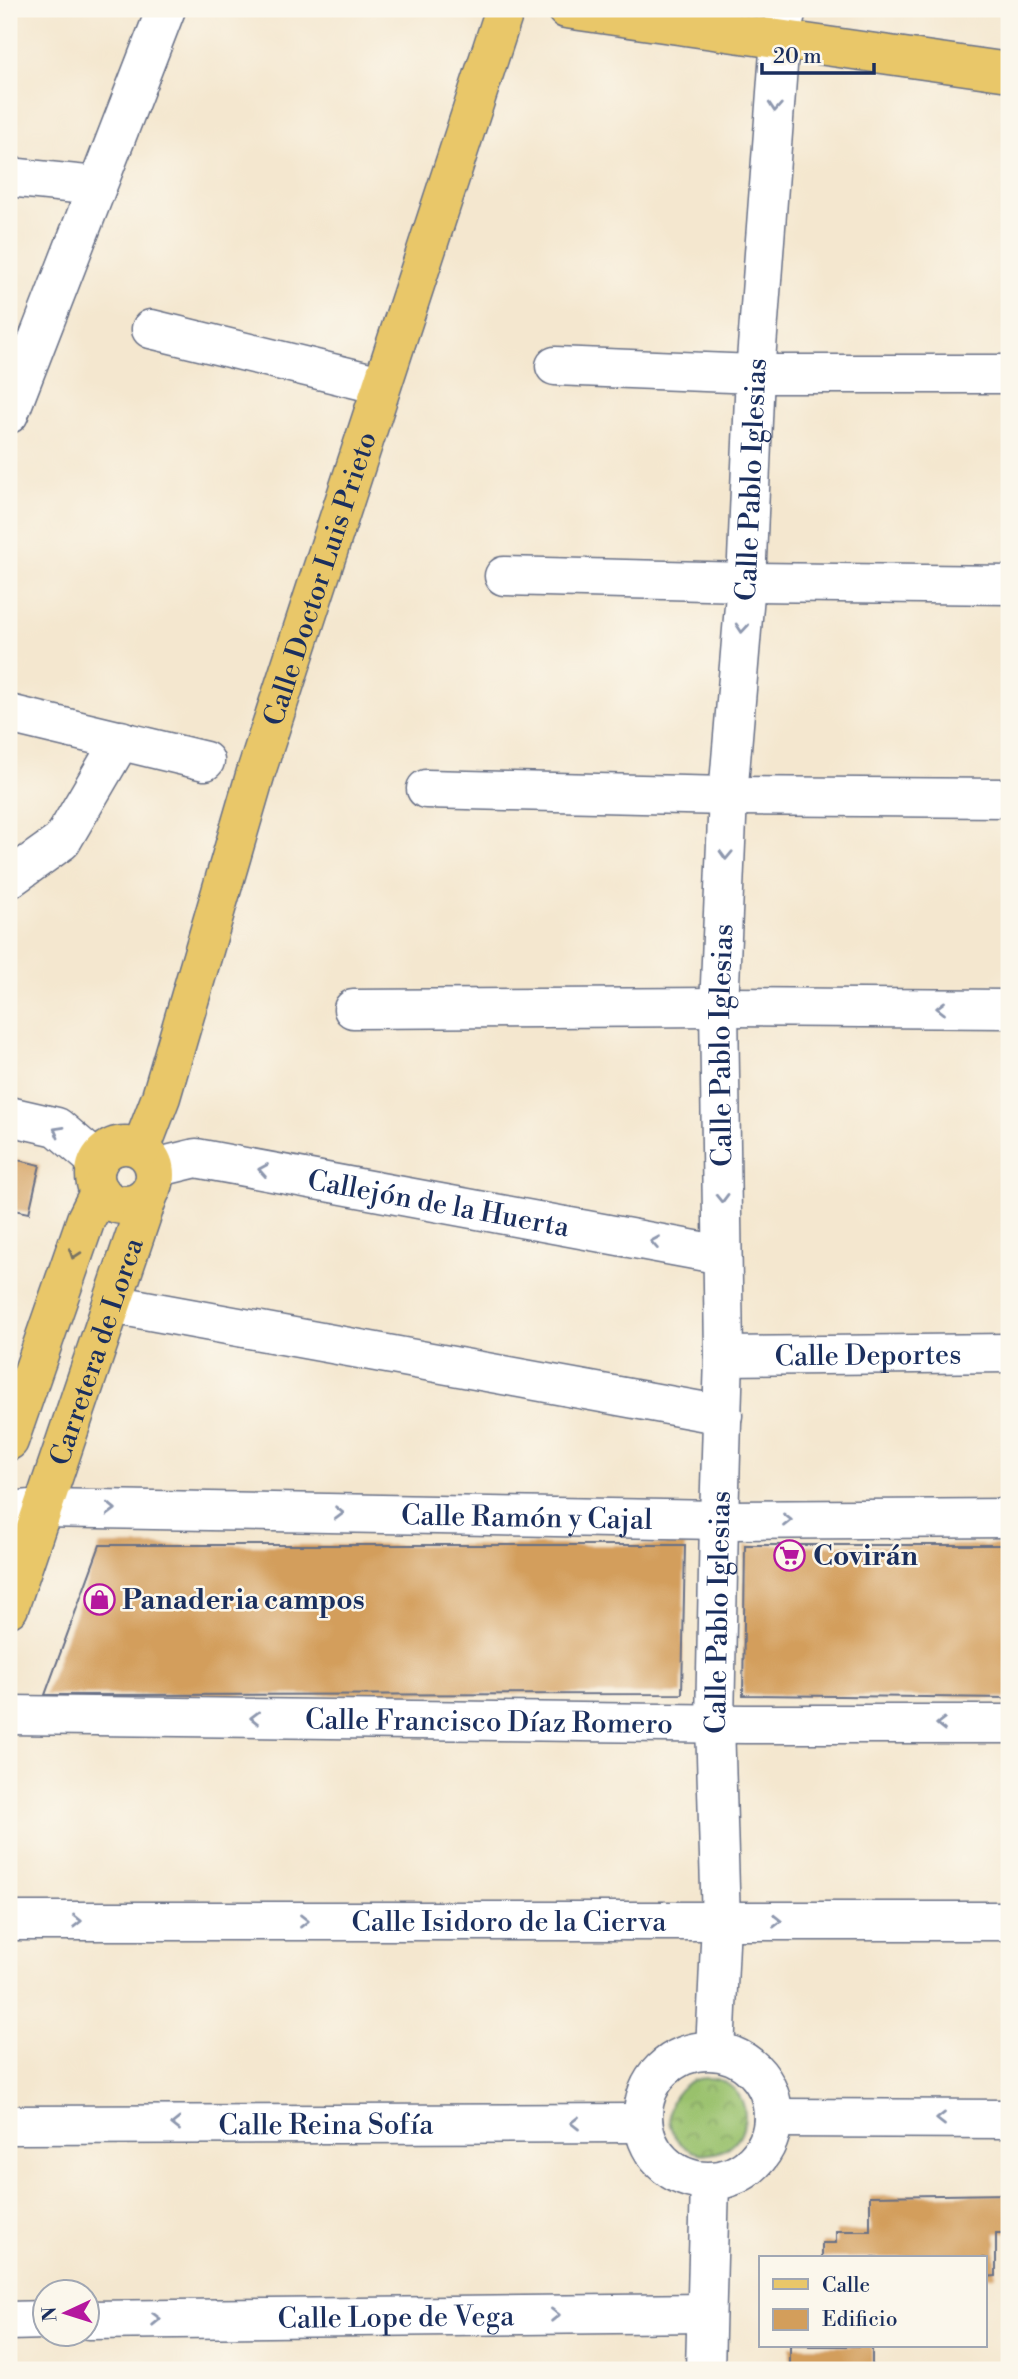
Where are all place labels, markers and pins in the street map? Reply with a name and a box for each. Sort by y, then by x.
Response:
supermarket icon: Covirán [773,1538,807,1572]
place label: Covirán [813,1539,918,1574]
shop icon: Panaderia campos [82,1582,116,1616]
place label: Panaderia campos [122,1583,365,1618]

